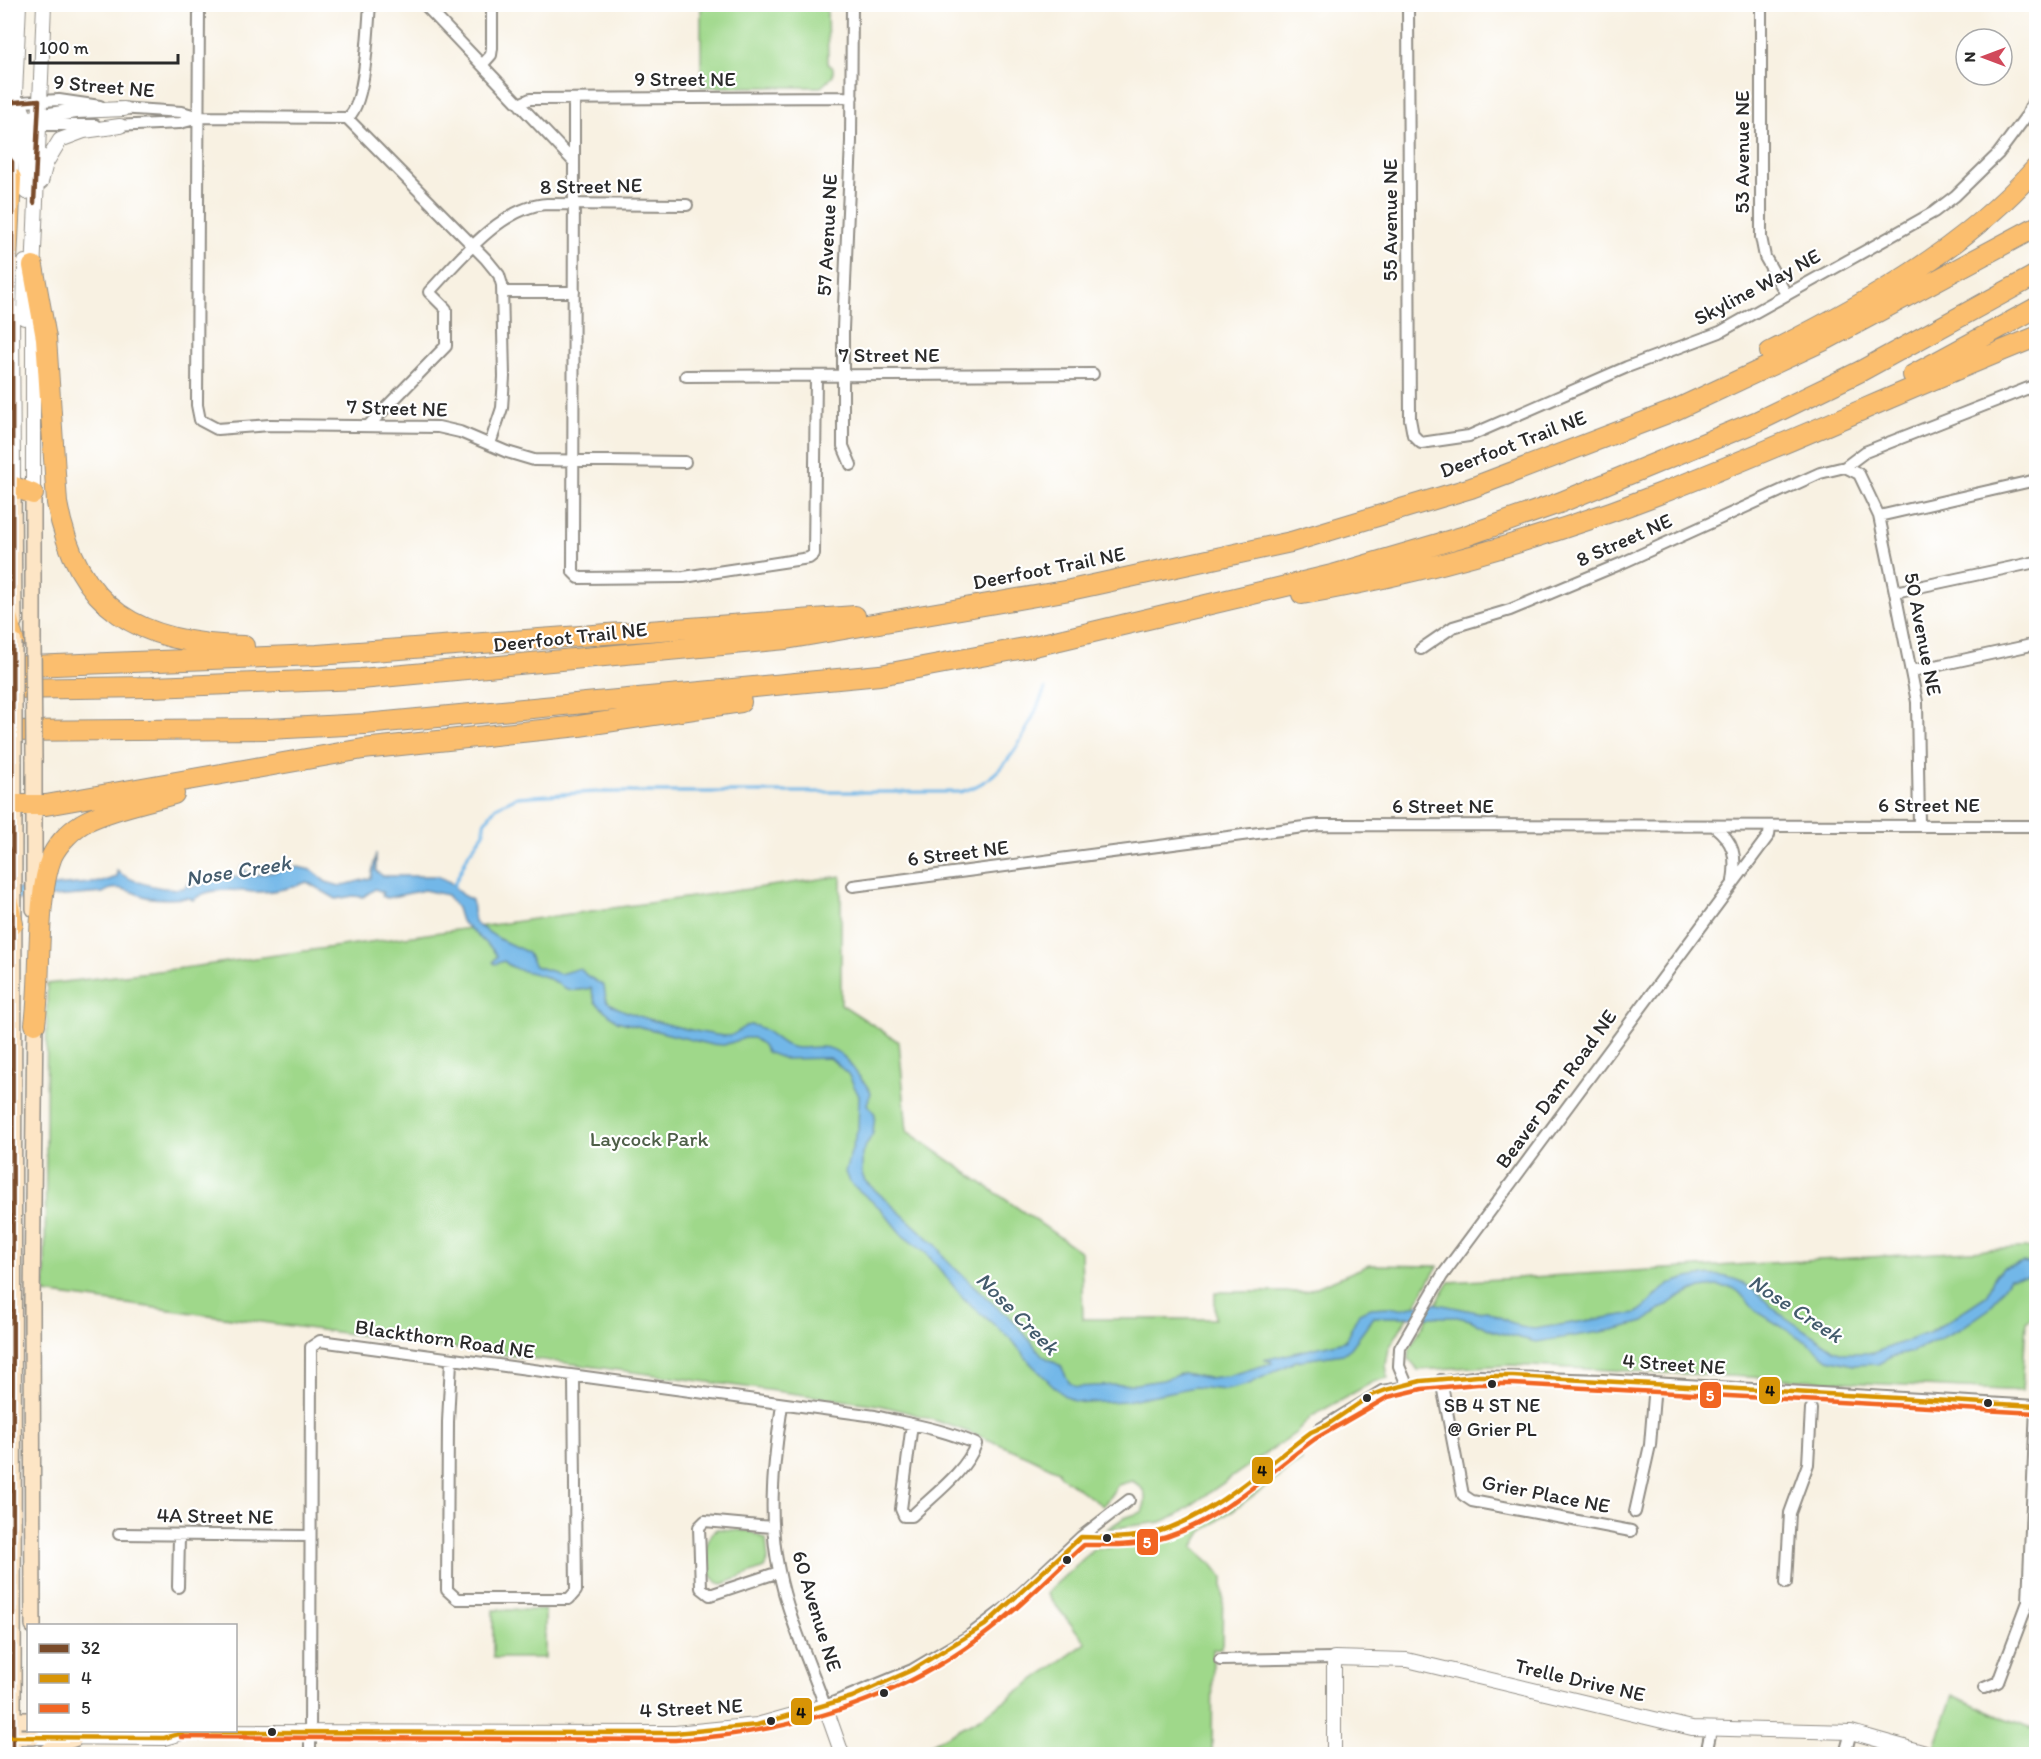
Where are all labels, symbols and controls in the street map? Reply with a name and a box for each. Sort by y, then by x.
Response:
scale bar [30,27,178,65]
north arrow [1954,27,2014,87]
text: 100 m [39,37,89,59]
text: N [1960,52,1979,62]
street label: 9 Street NE [634,66,736,91]
street label: 9 Street NE [52,69,156,102]
street label: 53 Avenue NE [1729,90,1754,214]
street label: 55 Avenue NE [1377,159,1402,281]
street label: 8 Street NE [540,172,642,199]
street label: 57 Avenue NE [811,173,842,297]
street label: Skyline Way NE [1689,243,1824,330]
street label: 7 Street NE [838,342,940,367]
street label: 7 Street NE [346,393,448,422]
street label: Deerfoot Trail NE [1436,404,1590,483]
street label: 8 Street NE [1572,507,1676,572]
street label: Deerfoot Trail NE [970,540,1127,595]
street label: 50 Avenue NE [1899,570,1948,698]
street label: Deerfoot Trail NE [492,616,648,657]
street label: 6 Street NE [1878,792,1980,817]
street label: 6 Street NE [1392,793,1494,818]
street label: 6 Street NE [906,834,1010,871]
water label: Nose Creek [184,849,294,892]
street label: Beaver Dam Road NE [1490,1004,1622,1173]
park label: Laycock Park [590,1126,708,1151]
water label: Nose Creek [971,1266,1066,1362]
water label: Nose Creek [1744,1268,1849,1350]
street label: Blackthorn Road NE [354,1314,536,1363]
street label: 4 Street NE [1622,1347,1726,1380]
line badge: 4 [1758,1376,1781,1405]
marker: SB 4 ST NE @ Grier PL [1486,1378,1498,1390]
line badge: 5 [1699,1381,1722,1409]
text: 4 [1765,1381,1775,1400]
text: 5 [1706,1386,1715,1405]
unlabelled marker [1361,1392,1373,1404]
place label: SB 4 ST NE @ Grier PL [1444,1393,1540,1441]
unlabelled marker [1982,1397,1994,1409]
line badge: 4 [1251,1456,1274,1485]
text: 4 [1257,1461,1267,1480]
street label: Grier Place NE [1480,1469,1612,1518]
street label: 4A Street NE [156,1502,274,1529]
line badge: 5 [1136,1528,1159,1556]
unlabelled marker [1101,1532,1113,1544]
text: 5 [1143,1533,1152,1552]
street label: 60 Avenue NE [787,1547,848,1674]
unlabelled marker [1061,1554,1073,1566]
legend [27,1624,237,1732]
text: 32 [81,1637,101,1659]
street label: Trelle Drive NE [1512,1652,1648,1707]
text: 4 [81,1667,92,1689]
unlabelled marker [878,1687,890,1699]
street label: 4 Street NE [639,1692,743,1723]
text: 5 [81,1697,90,1719]
line badge: 4 [790,1697,813,1726]
text: 4 [796,1703,806,1722]
unlabelled marker [765,1715,777,1727]
unlabelled marker [266,1726,278,1738]

